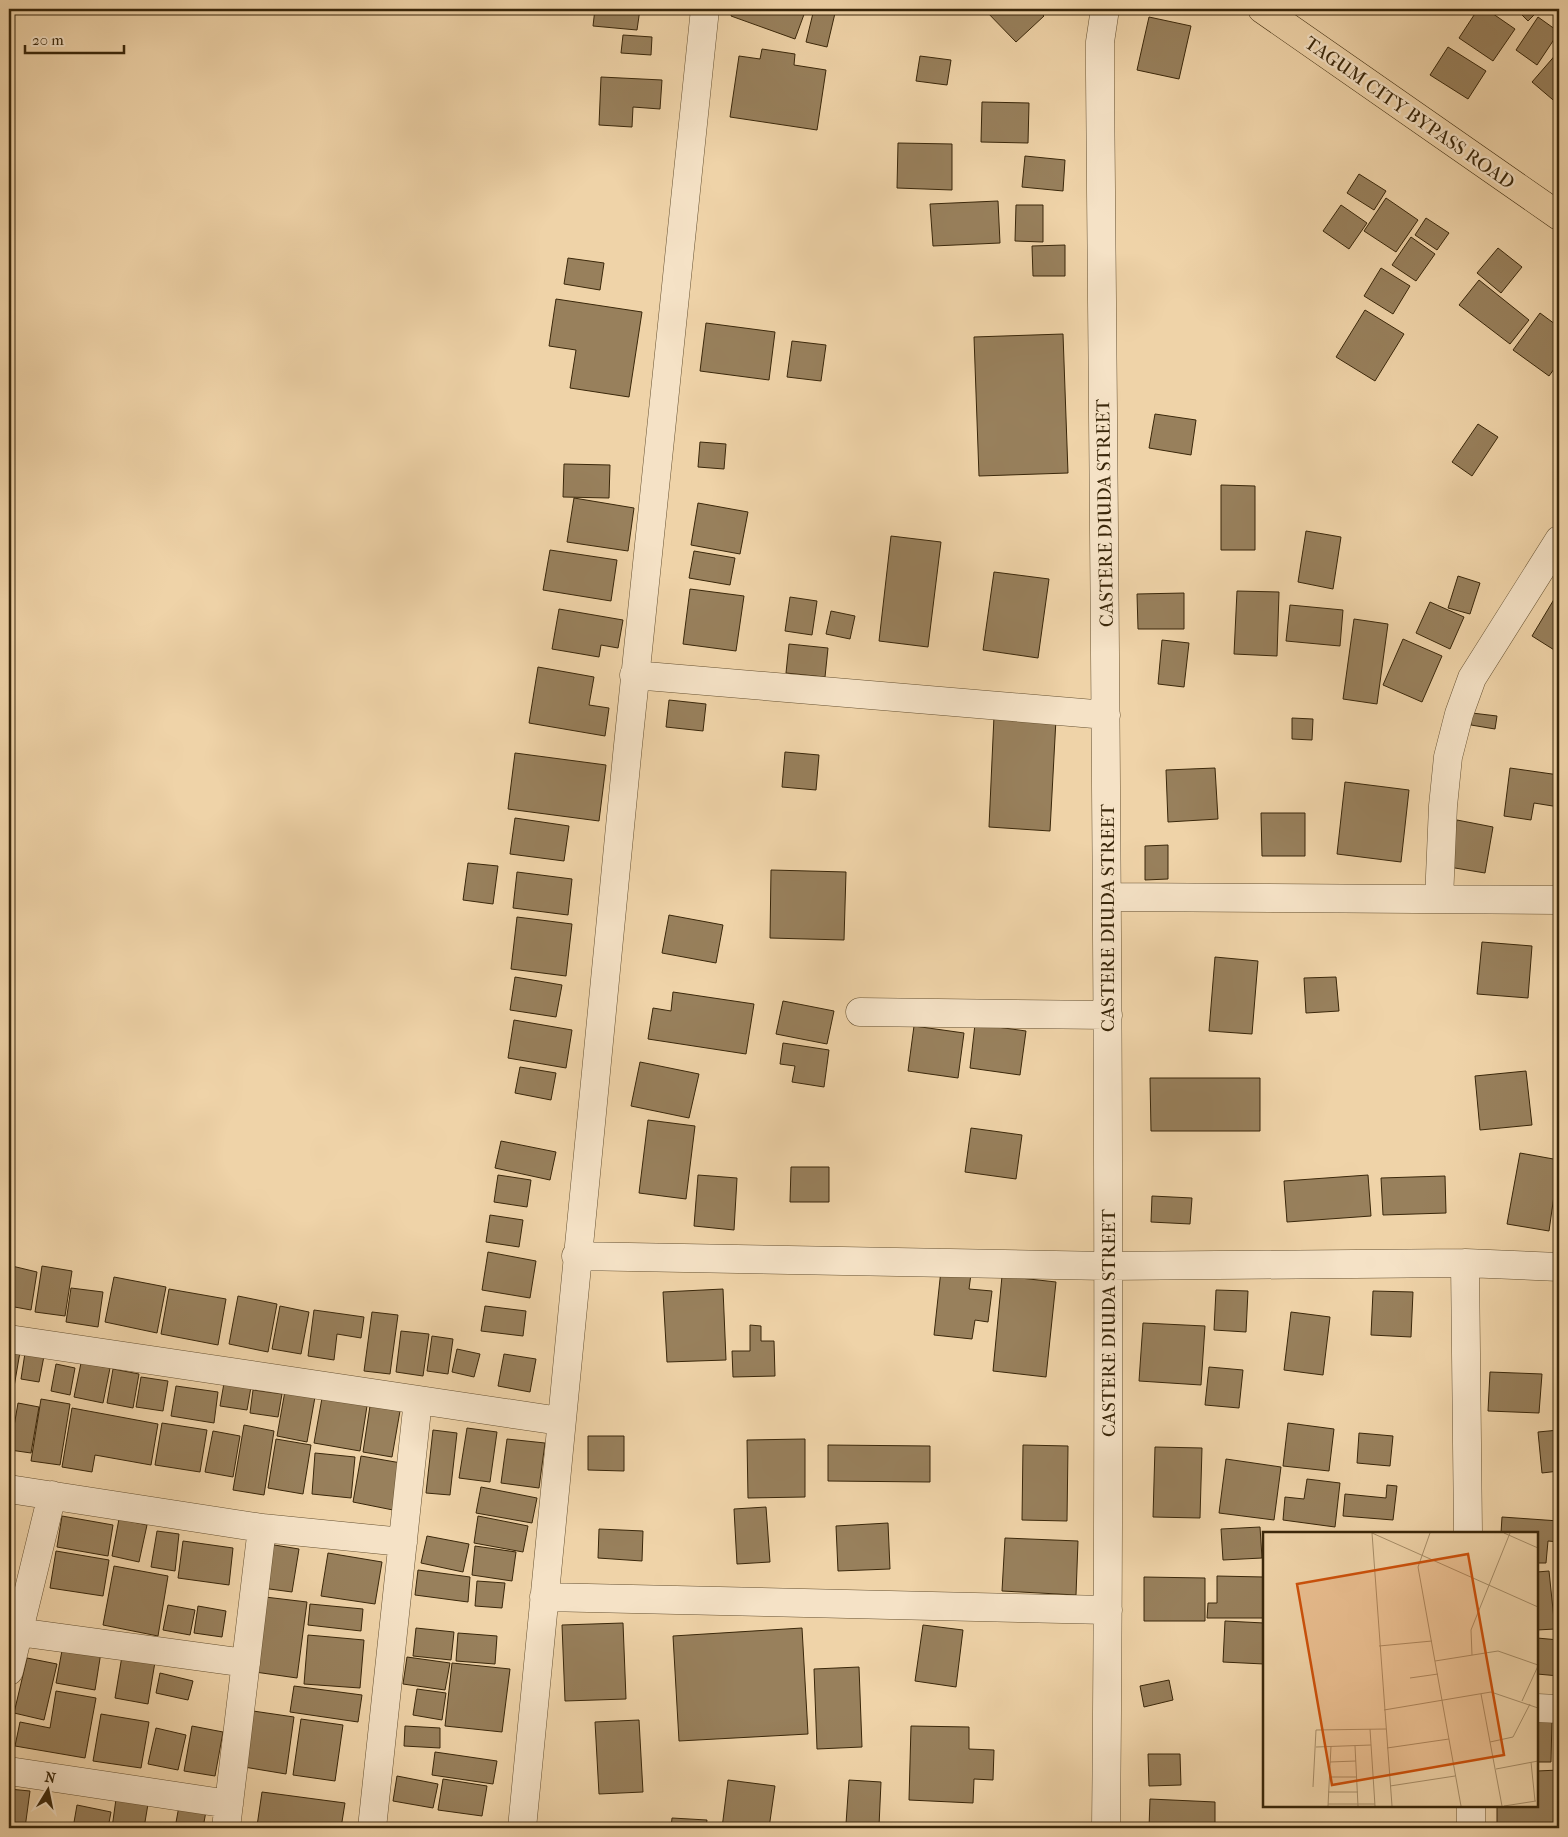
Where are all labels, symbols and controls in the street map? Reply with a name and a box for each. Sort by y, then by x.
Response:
scale bar [25,22,124,54]
text: 20 m [32,31,64,49]
street label: TAGUM CITY BYPASS ROAD [1300,32,1519,194]
street label: CASTERE DIUDA STREET [1092,399,1118,627]
street label: CASTERE DIUDA STREET [1097,804,1119,1032]
street label: CASTERE DIUDA STREET [1098,1209,1120,1437]
inset map [1263,1532,1538,1807]
north arrow [22,1764,72,1814]
text: N [43,1768,57,1787]

